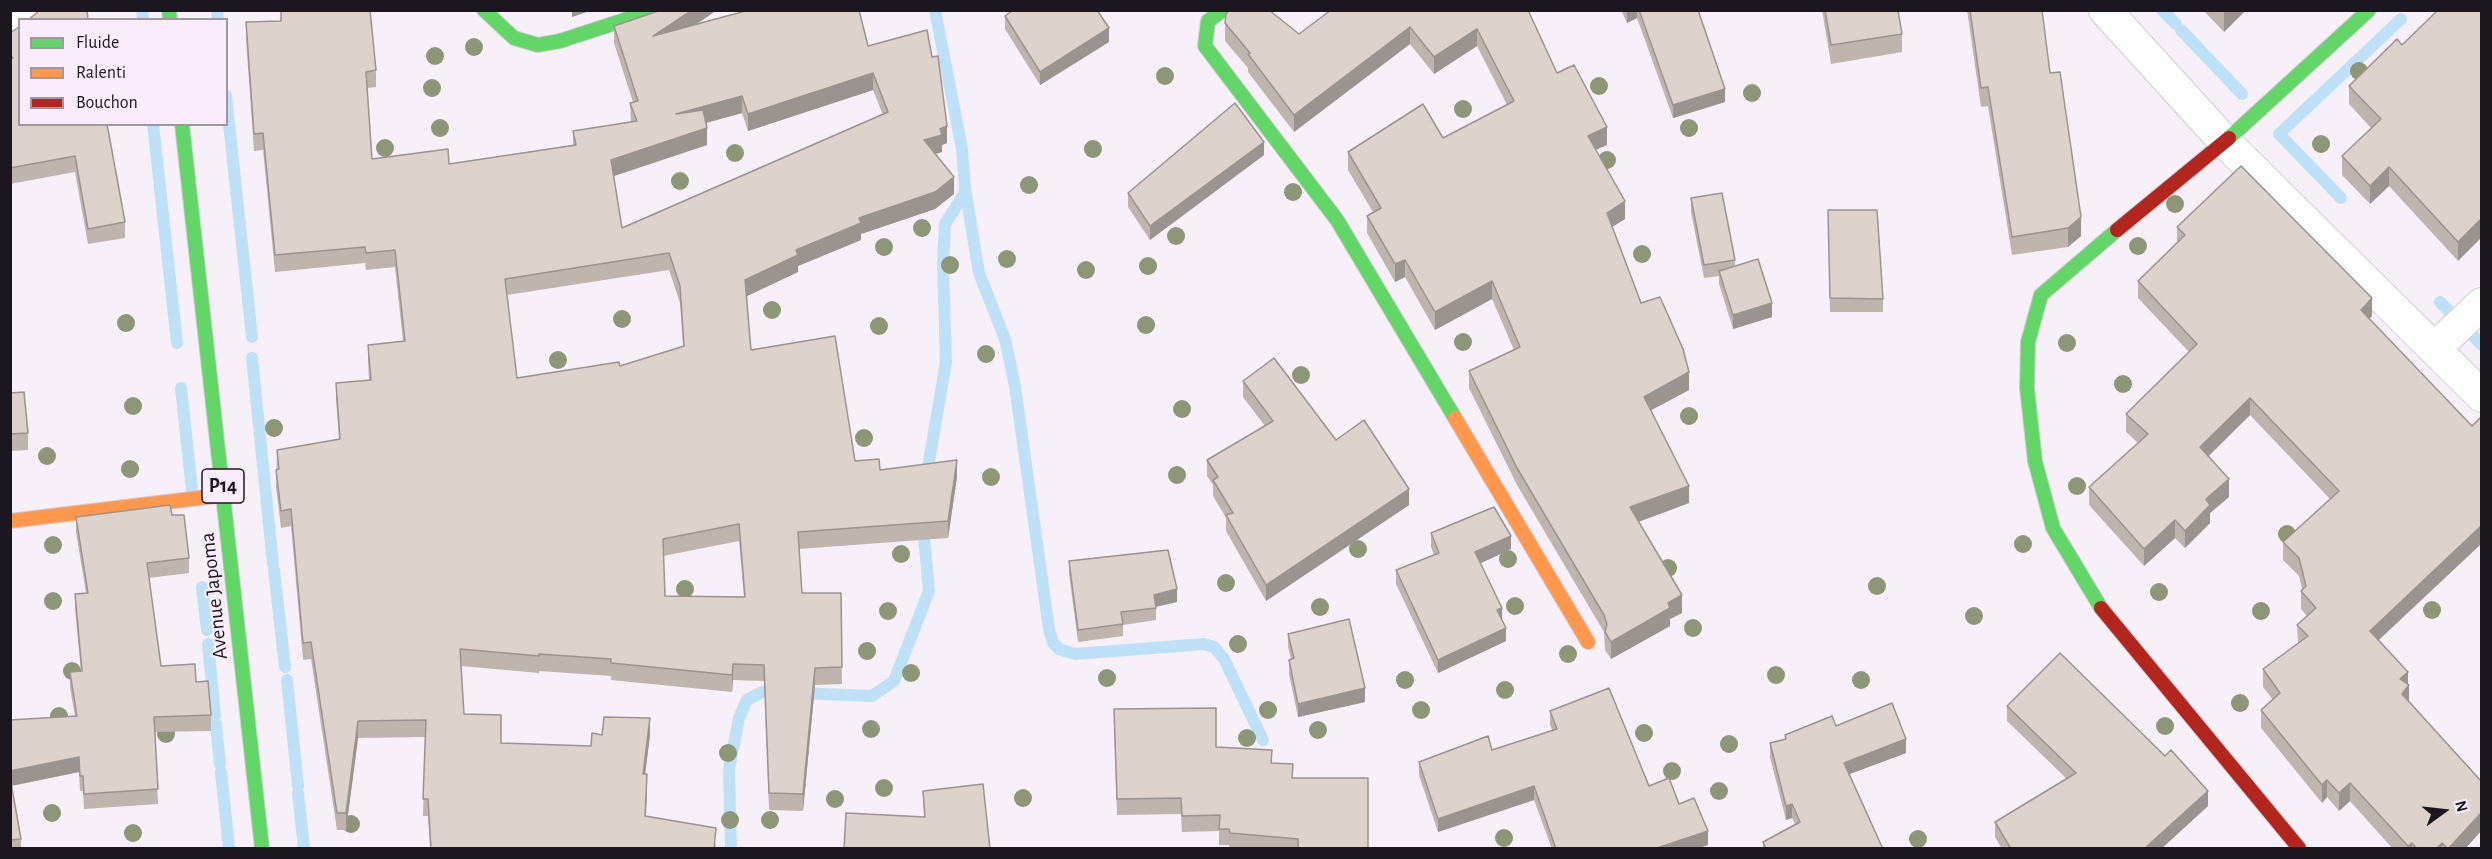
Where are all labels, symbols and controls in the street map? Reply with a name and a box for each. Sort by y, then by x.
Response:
legend [18,18,228,126]
text: Fluide [76,34,119,52]
text: Ralenti [76,64,126,82]
text: Bouchon [76,94,138,112]
road number: P14 [202,469,244,503]
street label: Avenue Japoma [195,531,233,661]
north arrow [2414,781,2474,841]
text: N [2452,799,2471,814]

